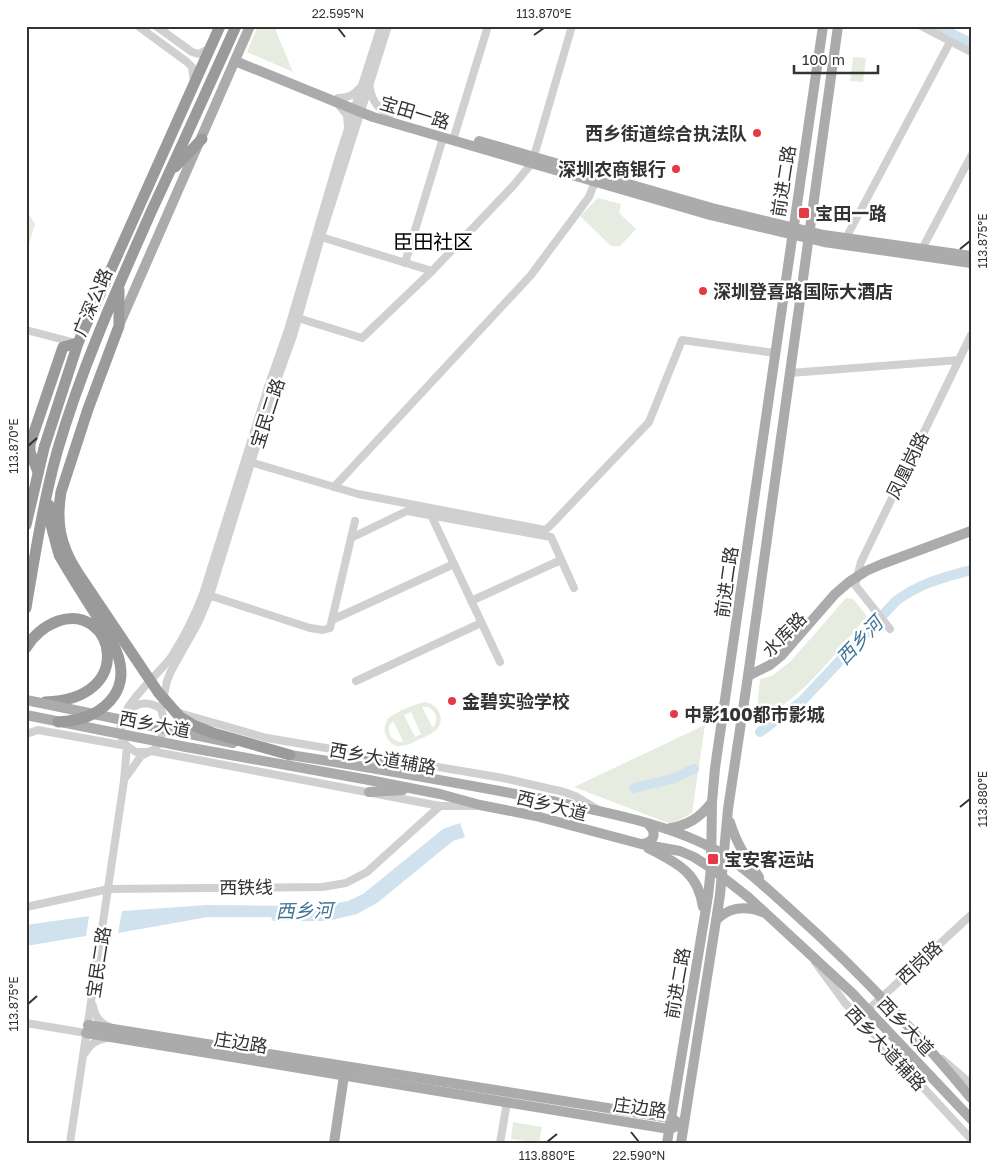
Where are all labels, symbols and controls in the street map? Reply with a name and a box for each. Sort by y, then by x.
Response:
text: 22.595°N [312,6,364,21]
text: 113.870°E [516,6,572,21]
scale bar [794,42,878,74]
text: 100 m [802,50,845,68]
street label: 宝田一路 [377,91,453,133]
place label: 西乡街道综合执法队 [585,122,747,144]
marker: 西乡街道综合执法队 [751,127,763,139]
street label: 前进二路 [767,144,799,218]
place label: 深圳农商银行 [558,158,666,180]
marker: 深圳农商银行 [670,163,682,175]
place label: 宝田一路 [815,202,887,224]
marker: 宝田一路 [797,206,811,220]
text: 113.875°E [975,214,990,268]
district label: 臣田社区 [393,229,473,253]
street label: 广深公路 [68,265,116,339]
place label: 深圳登喜路国际大酒店 [713,280,893,302]
marker: 深圳登喜路国际大酒店 [697,285,709,297]
street label: 宝民二路 [245,375,289,451]
text: 113.870°E [6,418,21,474]
street label: 凤凰岗路 [881,428,933,502]
street label: 前进二路 [710,545,742,619]
street label: 水库路 [757,607,811,661]
water label: 西乡河 [831,608,890,669]
place label: 金碧实验学校 [462,690,570,712]
marker: 金碧实验学校 [446,695,458,707]
place label: 中影100都市影城 [684,703,825,725]
street label: 西乡大道 [118,706,192,742]
marker: 中影100都市影城 [668,708,680,720]
street label: 西乡大道辅路 [328,738,438,778]
text: 113.880°E [975,771,990,827]
street label: 西乡大道 [514,786,590,824]
place label: 宝安客运站 [724,848,814,870]
marker: 宝安客运站 [706,852,720,866]
street label: 西铁线 [219,876,273,898]
water label: 西乡河 [275,898,337,922]
street label: 宝民二路 [82,925,114,999]
street label: 西岗路 [892,936,946,988]
street label: 前进二路 [660,946,694,1020]
text: 113.875°E [6,977,21,1031]
street label: 西乡大道 [873,992,939,1060]
street label: 西乡大道辅路 [841,1001,931,1095]
street label: 庄边路 [213,1027,269,1057]
street label: 庄边路 [612,1092,668,1122]
text: 113.880°E [519,1148,575,1163]
text: 22.590°N [613,1148,665,1163]

